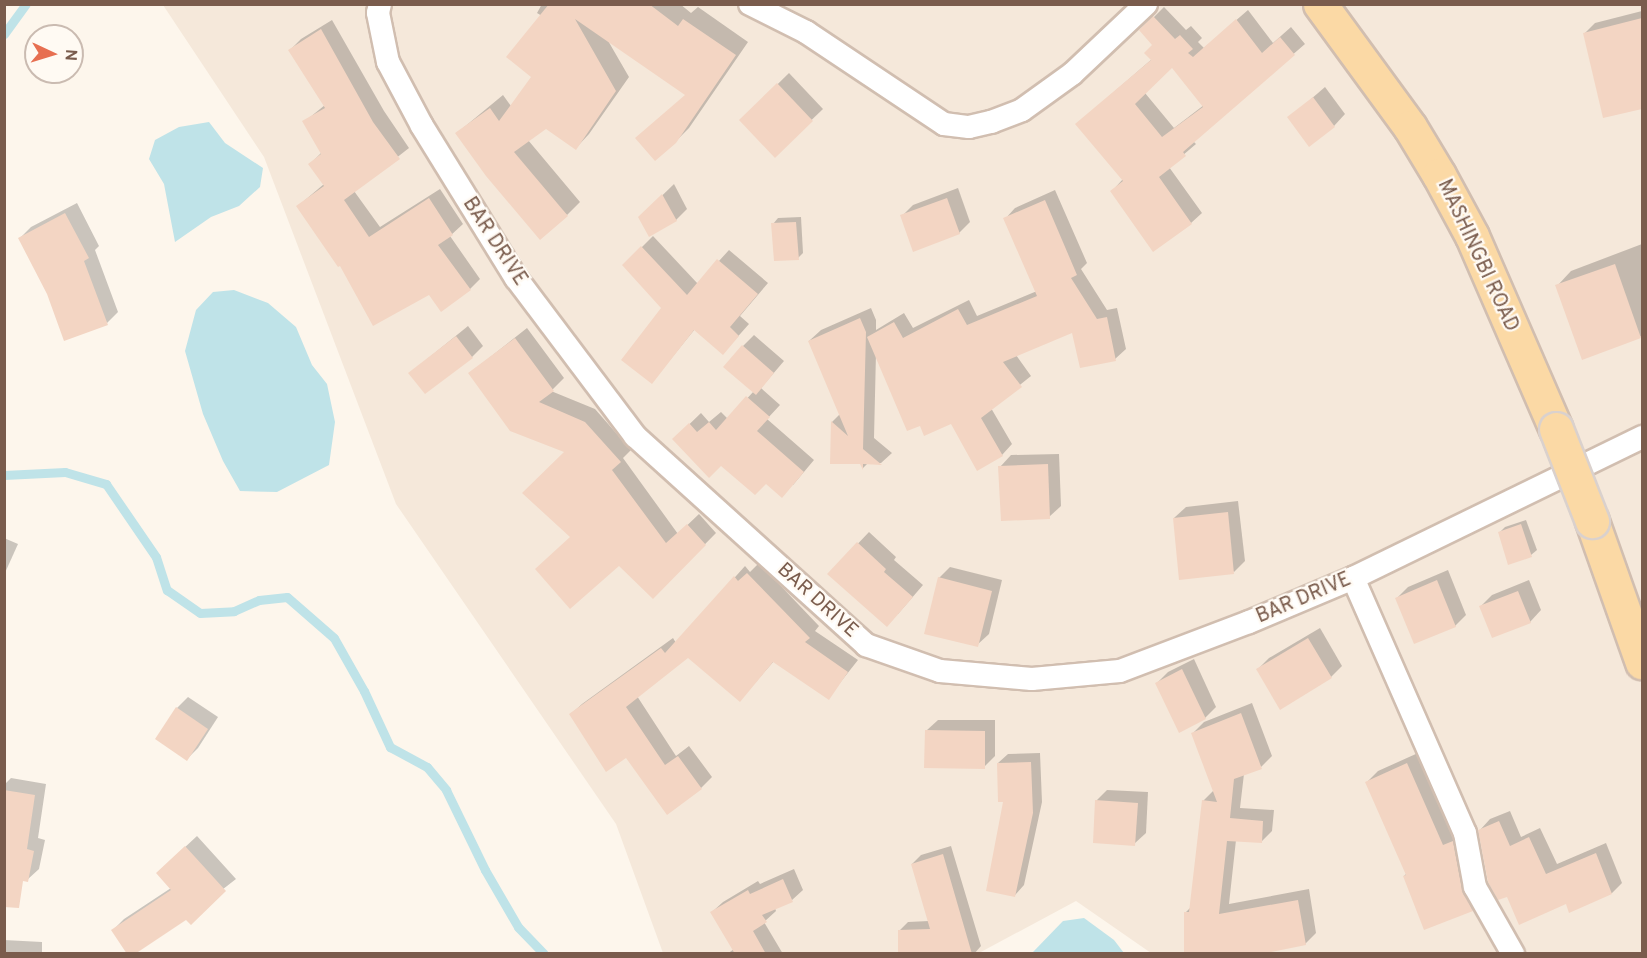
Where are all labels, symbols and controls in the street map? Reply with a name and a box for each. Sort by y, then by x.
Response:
north arrow [24,24,84,84]
text: N [60,49,80,62]
street label: MASHINGBI ROAD [1431,176,1523,336]
street label: BAR DRIVE [456,193,532,291]
street label: BAR DRIVE [772,558,862,644]
street label: BAR DRIVE [1253,568,1355,630]

